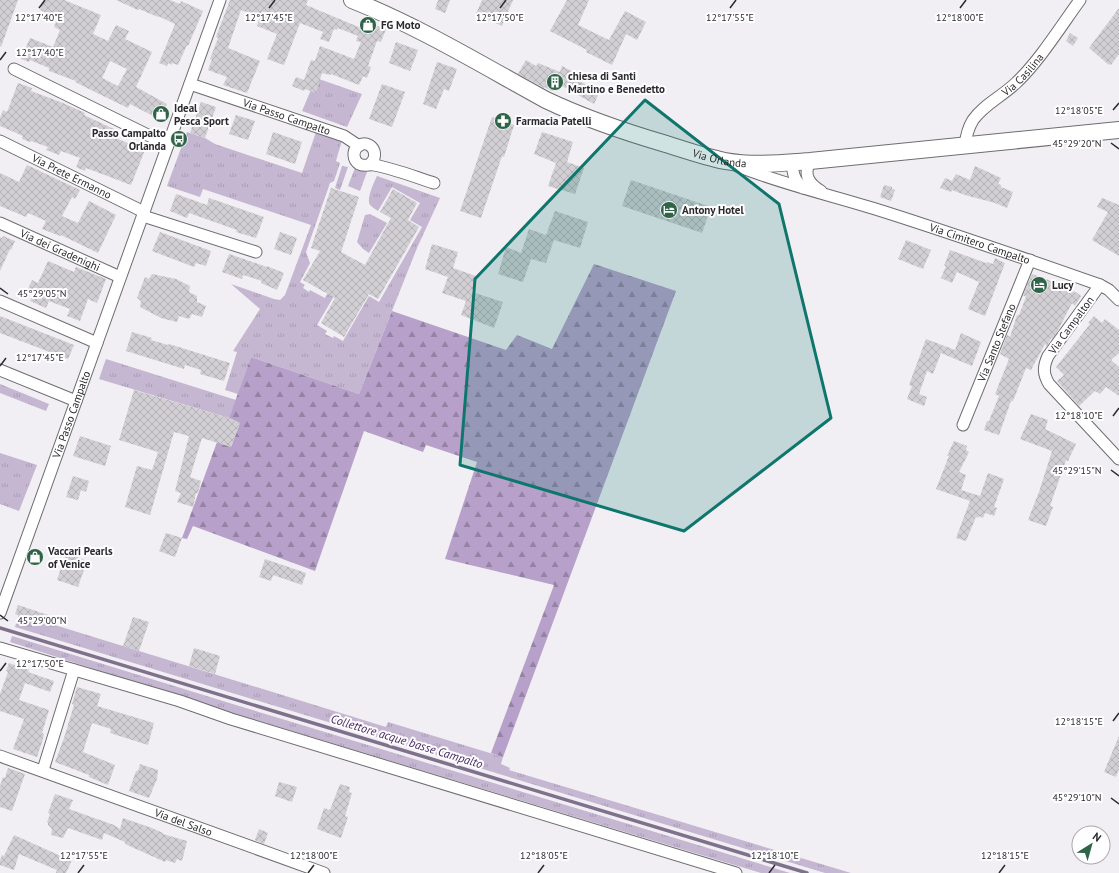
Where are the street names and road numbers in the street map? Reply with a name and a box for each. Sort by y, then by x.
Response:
street label: Via Casilina [998,50,1046,100]
street label: Via Passo Campalto [240,95,332,138]
street label: Via Orlanda [690,146,747,170]
street label: Via Prete Ermanno [29,150,114,202]
street label: Via Cimitero Campalto [927,220,1032,267]
street label: Via dei Gradenighi [17,226,102,274]
street label: Via Campalton [1045,293,1097,358]
street label: Via Santo Stefano [974,301,1019,385]
street label: Via Passo Campalto [49,369,93,461]
street label: Via del Salso [152,805,214,839]

